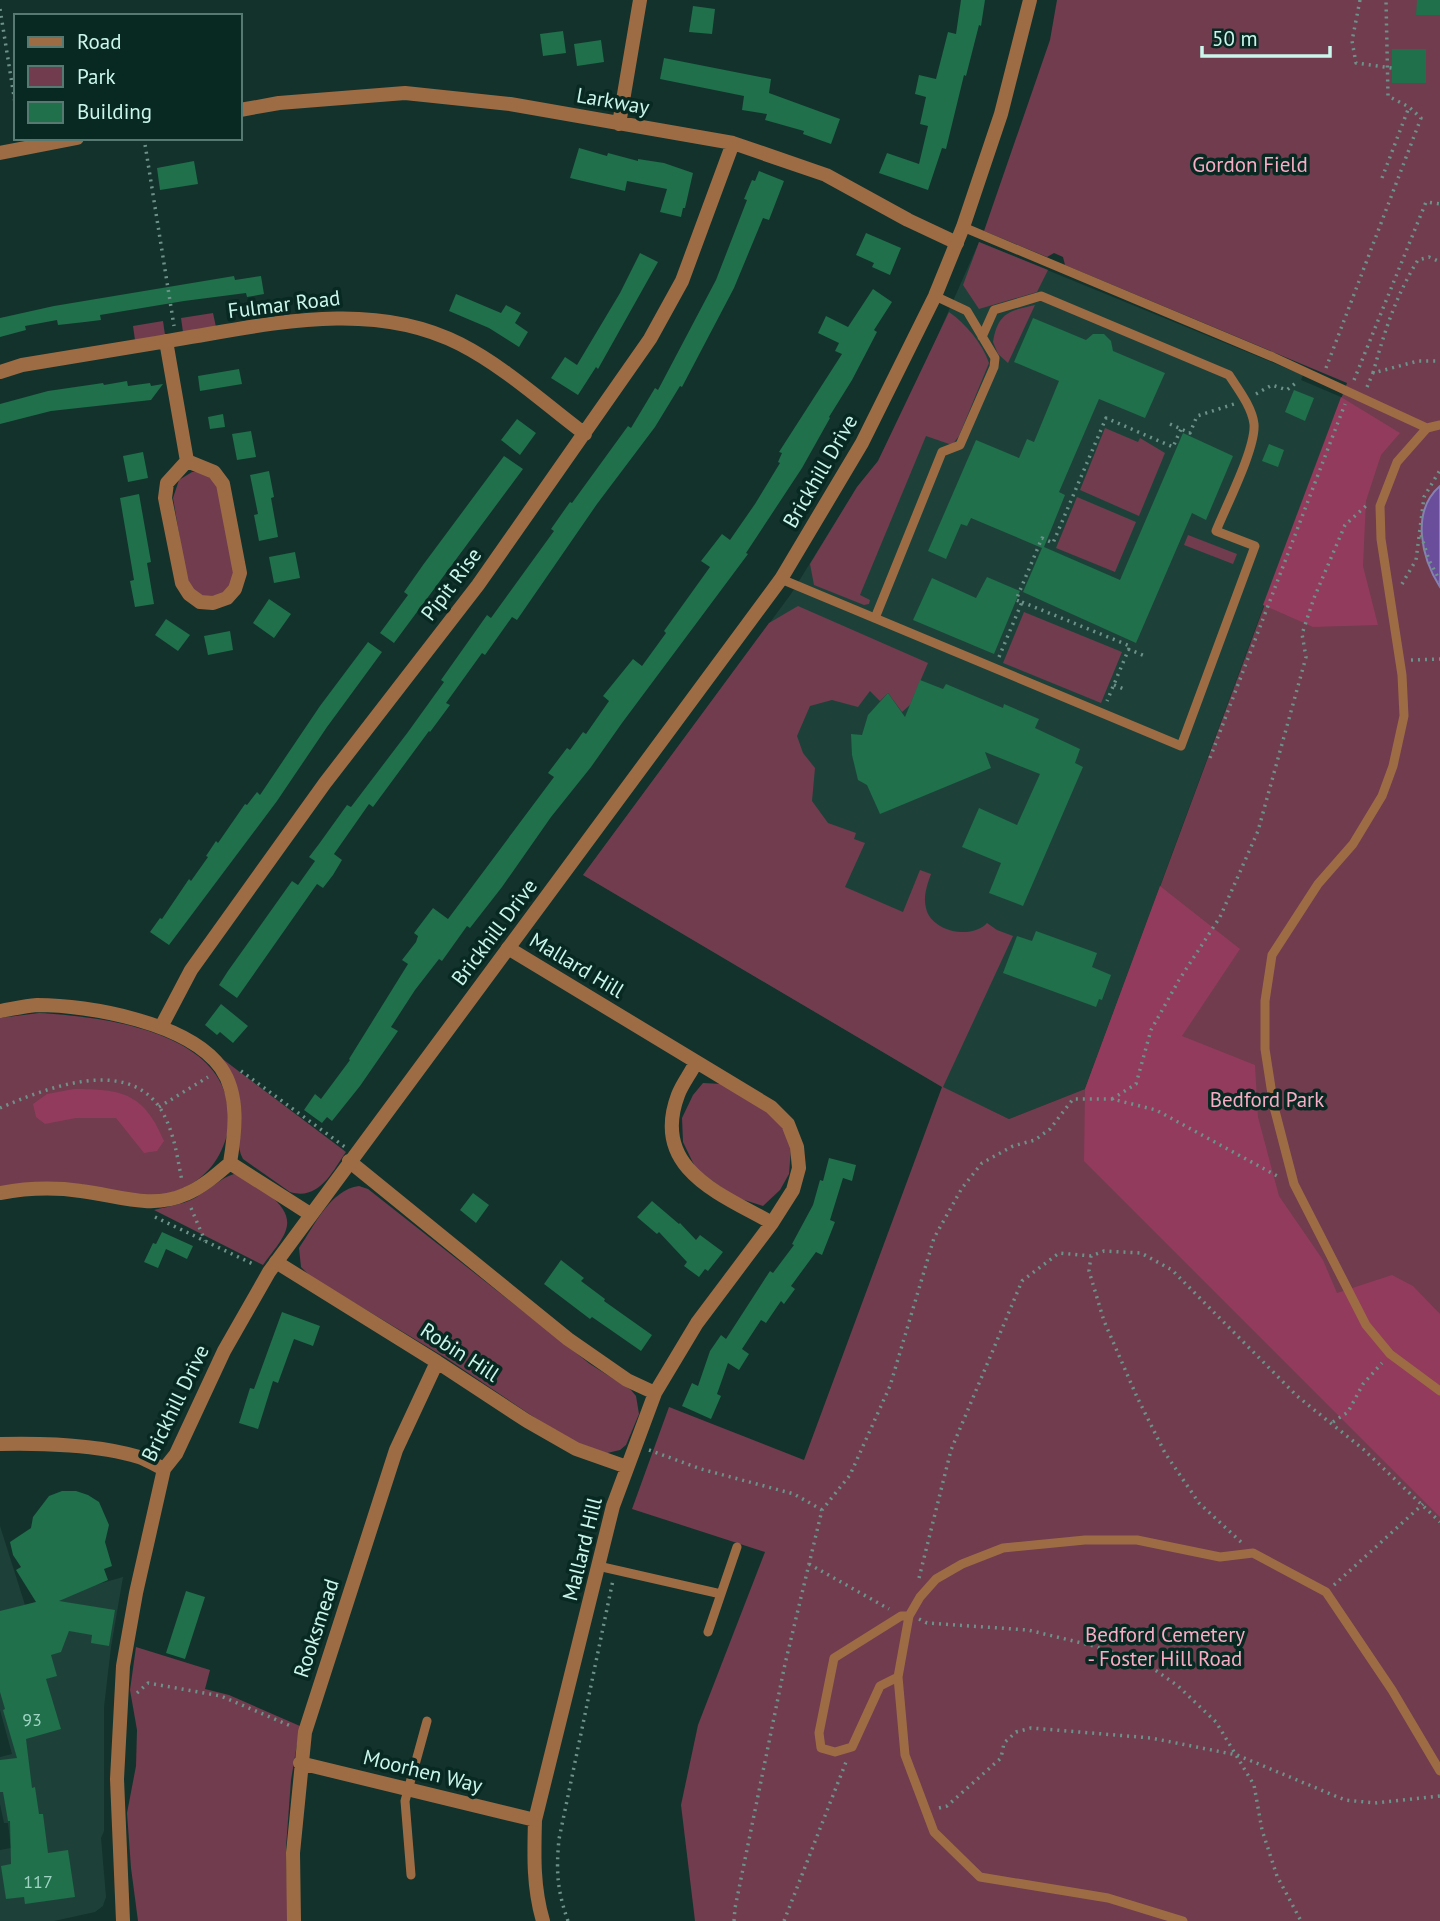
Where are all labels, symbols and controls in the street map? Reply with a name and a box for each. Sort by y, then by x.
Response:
legend [14,14,242,140]
scale bar [1202,14,1330,58]
text: 50 m [1212,25,1258,52]
text: Road [77,28,121,55]
text: Park [77,63,116,90]
street label: Larkway [574,81,652,121]
text: Building [77,98,152,125]
park label: Gordon Field [1192,151,1308,178]
street label: Fulmar Road [226,284,342,324]
street label: Brickhill Drive [777,409,863,533]
street label: Pipit Rise [415,542,487,626]
street label: Brickhill Drive [445,873,543,991]
street label: Mallard Hill [525,926,629,1004]
park label: Bedford Park [1210,1086,1324,1113]
street label: Robin Hill [415,1316,505,1388]
street label: Brickhill Drive [135,1340,215,1466]
street label: Mallard Hill [556,1494,608,1604]
street label: Rooksmead [287,1575,345,1681]
park label: Bedford Cemetery - Foster Hill Road [1085,1621,1245,1672]
house number: 93 [22,1708,42,1731]
street label: Moorhen Way [361,1743,486,1799]
house number: 117 [23,1870,53,1893]

